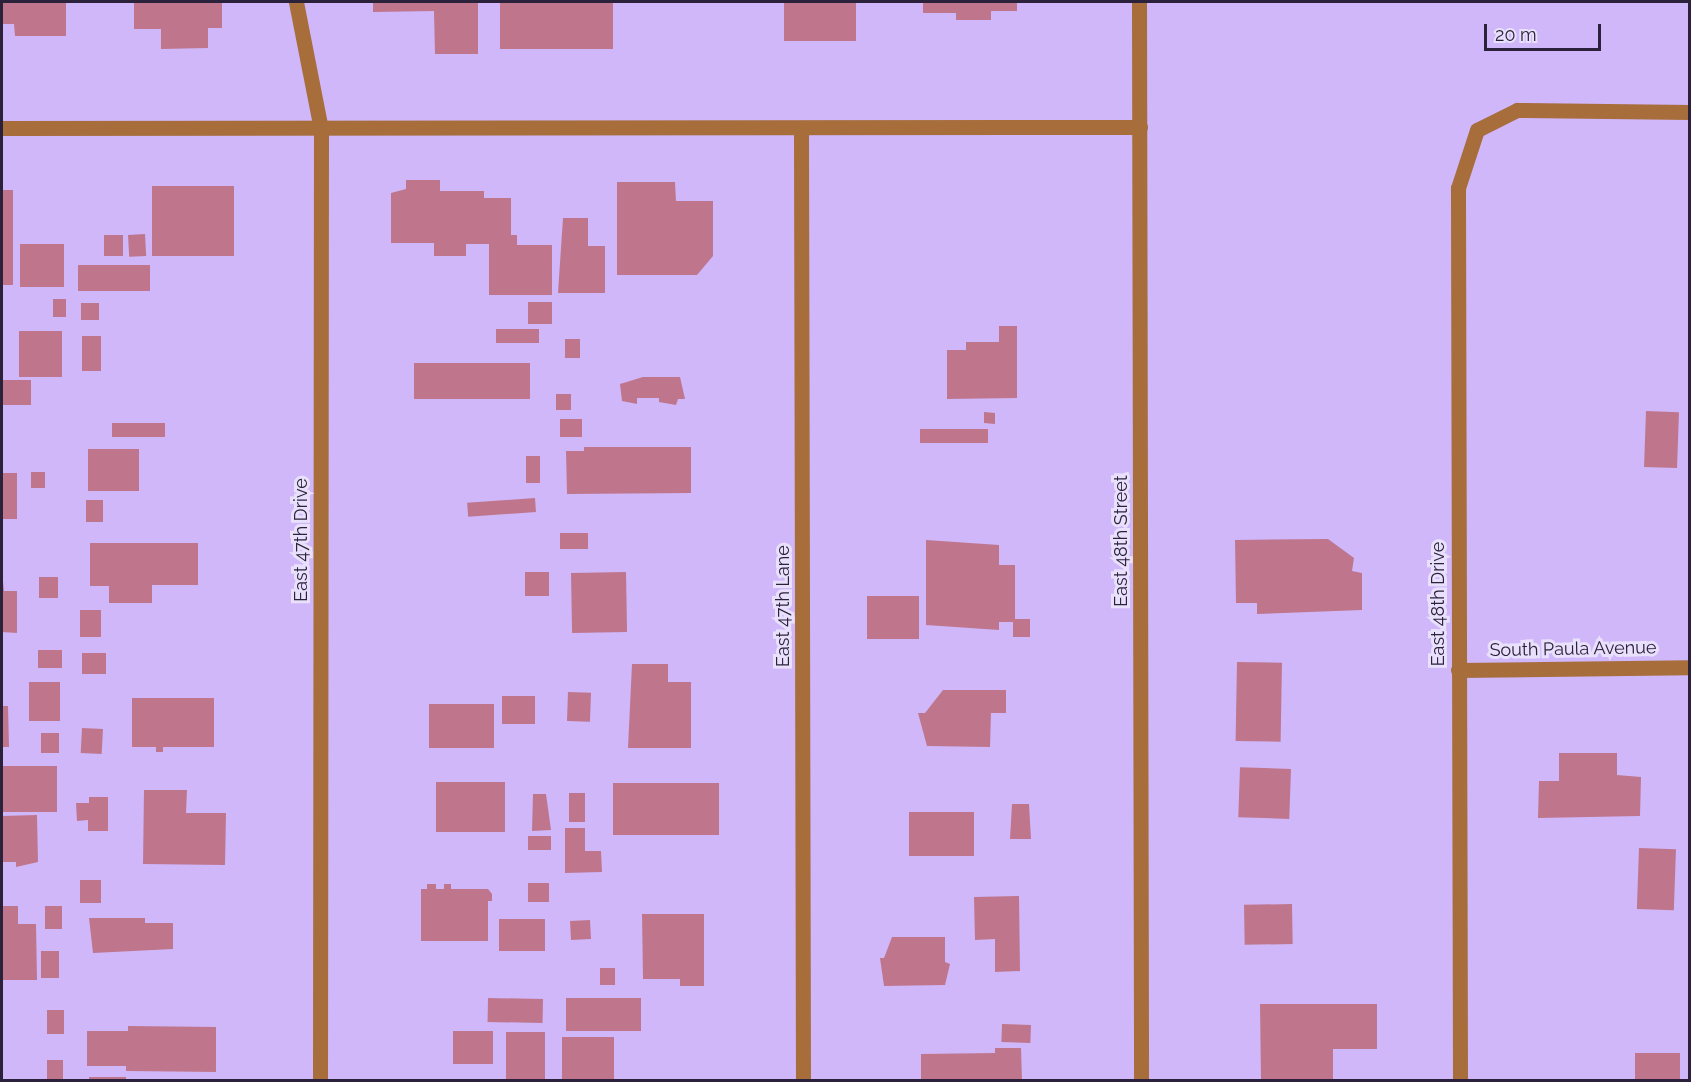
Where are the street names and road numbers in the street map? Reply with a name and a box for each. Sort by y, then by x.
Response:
street label: East 48th Street [1110,475,1132,607]
street label: East 47th Drive [290,478,312,602]
street label: East 48th Drive [1427,542,1449,666]
street label: East 47th Lane [772,545,794,667]
street label: South Paula Avenue [1489,637,1657,661]

